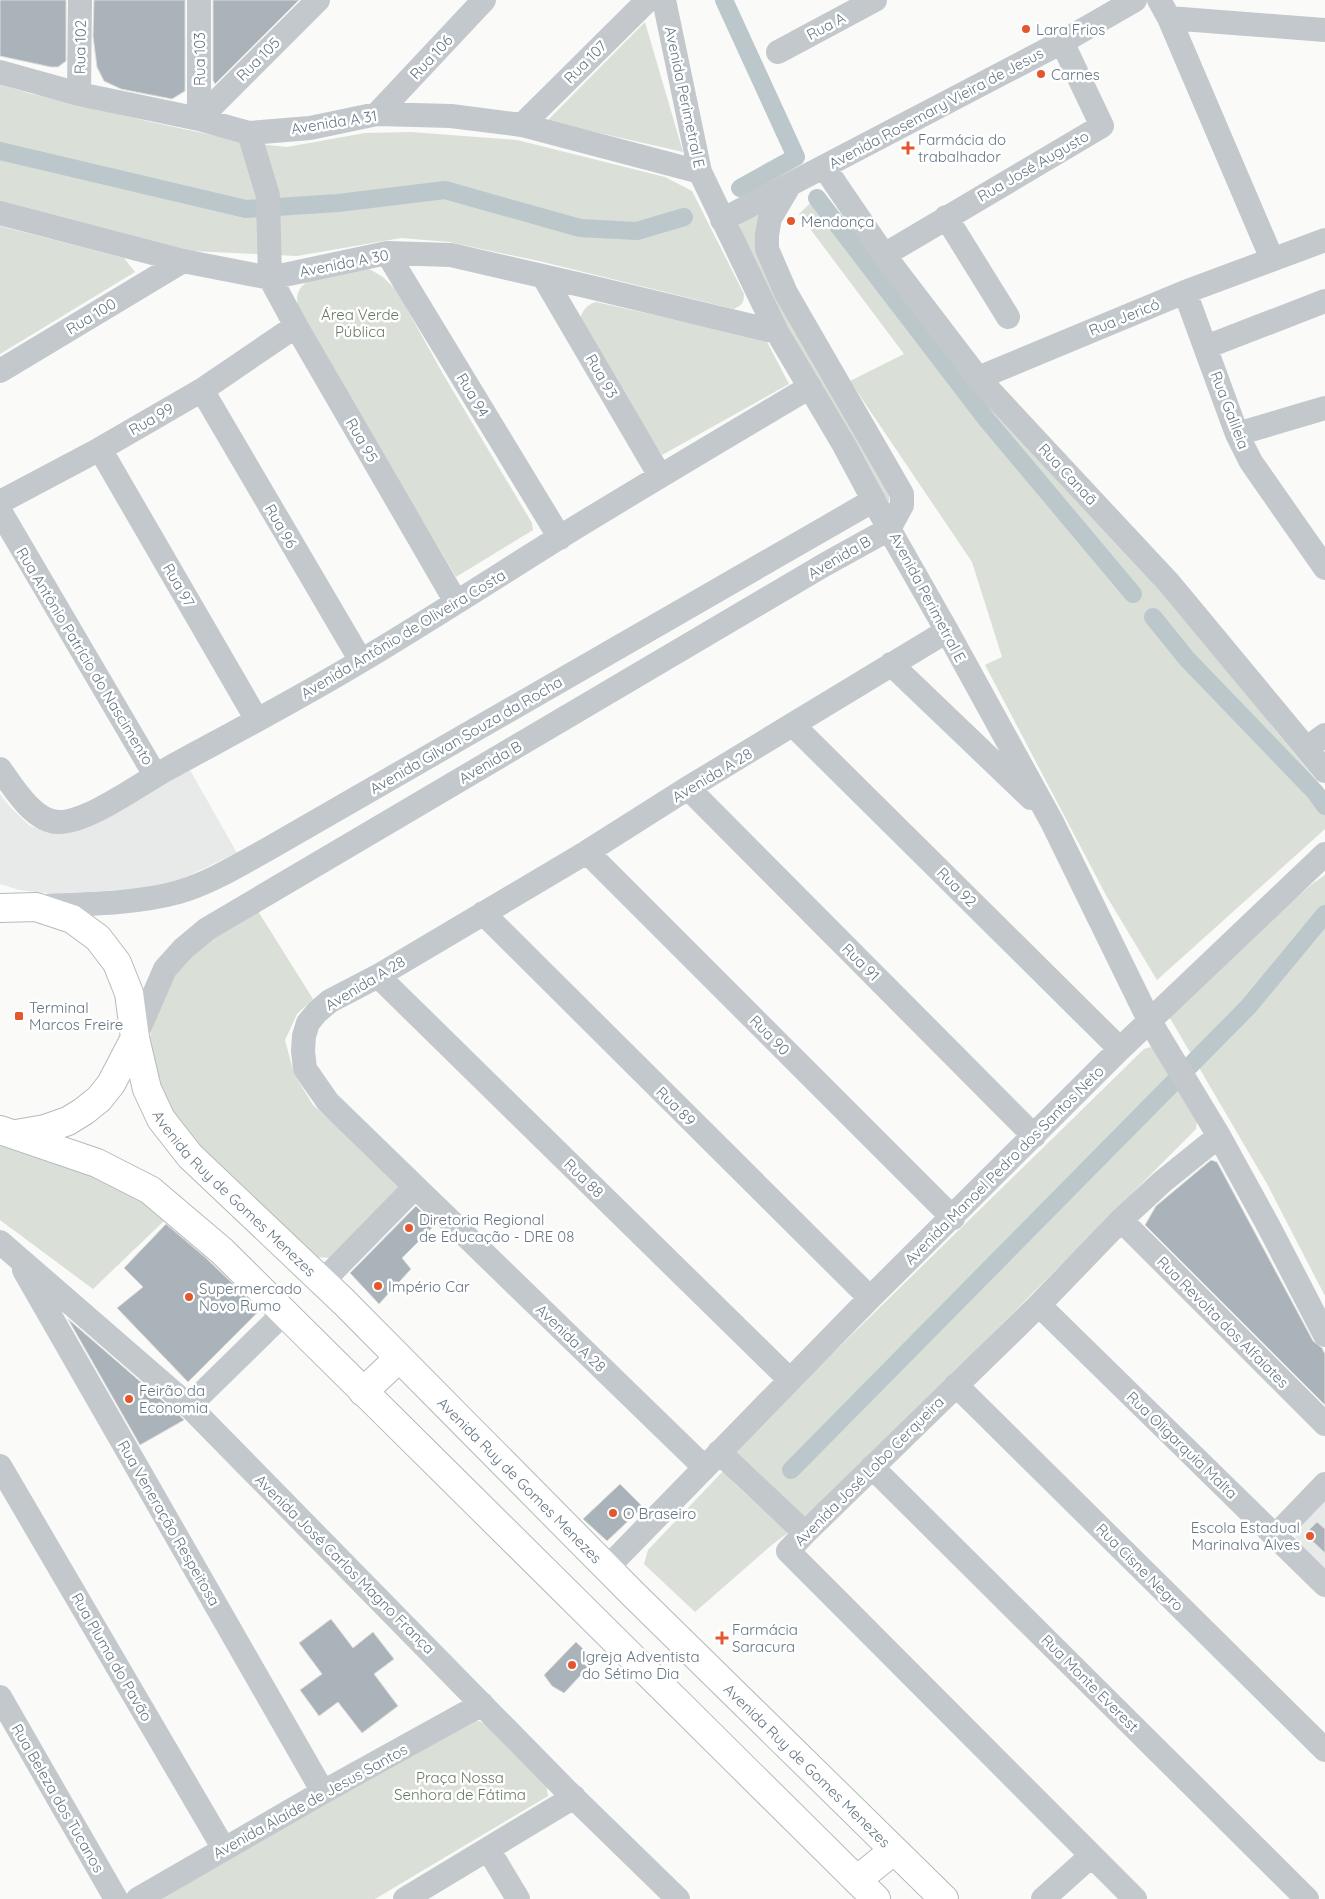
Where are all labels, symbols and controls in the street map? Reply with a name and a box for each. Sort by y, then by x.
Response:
street label: Rua A [803,8,849,44]
street label: Rua 102 [70,20,90,74]
place label: Lara Frios [1036,20,1105,39]
marker: Lara Frios [1020,23,1032,35]
street label: Avenida Perimetral E [661,25,709,169]
street label: Rua 106 [406,31,456,83]
street label: Rua 103 [190,32,209,86]
street label: Rua 105 [232,33,284,85]
street label: Rua 107 [560,36,611,87]
street label: Avenida Rosemary Vieira de Jesus [825,43,1047,173]
place label: Carnes [1051,65,1100,84]
marker: Carnes [1035,68,1047,80]
street label: Avenida A 31 [290,106,378,138]
street label: Rua José Augusto [974,126,1092,206]
place label: Farmácia do trabalhador [918,130,1006,166]
marker: Farmácia do trabalhador [902,142,914,154]
place label: Mendonça [801,212,874,231]
marker: Mendonça [785,215,797,227]
street label: Avenida A 30 [298,245,390,281]
street label: Rua 100 [63,294,120,338]
street label: Rua Jericó [1086,294,1162,340]
park label: Área Verde Pública [321,305,399,341]
street label: Rua 93 [582,351,622,402]
street label: Rua Galileia [1206,368,1254,452]
street label: Rua 94 [453,370,494,420]
street label: Rua 99 [125,399,177,439]
street label: Rua 95 [342,414,382,466]
street label: Rua Canaã [1035,439,1101,509]
street label: Rua 96 [261,500,301,552]
street label: Avenida Perimetral E [886,529,970,665]
street label: Avenida B [804,531,874,583]
street label: Rua Antônio Patrício do Nascimento [12,544,158,768]
street label: Rua 97 [159,560,199,610]
street label: Avenida Antônio de Oliveira Costa [297,565,509,703]
street label: Avenida Gilvan Souza da Rocha [366,672,566,798]
street label: Avenida B [455,736,525,788]
street label: Avenida A 28 [669,744,755,806]
street label: Rua 92 [933,863,981,911]
street label: Rua 91 [838,939,884,985]
street label: Avenida A 28 [322,952,408,1014]
place label: Terminal Marcos Freire [29,998,123,1034]
marker: Terminal Marcos Freire [13,1010,25,1022]
street label: Rua 90 [746,1011,794,1059]
street label: Avenida Manoel Pedro dos Santos Neto [900,1061,1108,1269]
street label: Rua 89 [652,1082,700,1130]
street label: Avenida Ruy de Gomes Menezes [149,1107,320,1280]
street label: Rua 88 [560,1155,608,1201]
place label: Diretoria Regional de Educação - DRE 08 [419,1210,574,1246]
marker: Diretoria Regional de Educação - DRE 08 [403,1222,415,1234]
street label: Rua Revolta dos Alfaiates [1153,1252,1293,1392]
place label: Império Car [388,1277,470,1296]
place label: Supermercado Novo Rumo [199,1279,302,1315]
marker: Império Car [372,1280,384,1292]
marker: Supermercado Novo Rumo [183,1291,195,1303]
street label: Avenida A 28 [532,1300,610,1376]
place label: Feirão da Economia [139,1381,208,1417]
street label: Rua Oligarquia Malta [1123,1387,1241,1503]
street label: Avenida José Lobo Cerqueira [790,1392,948,1550]
marker: Feirão da Economia [123,1393,135,1405]
street label: Avenida Ruy de Gomes Menezes [434,1393,606,1567]
street label: Rua Veneração Respeitosa [114,1437,224,1609]
street label: Avenida José Carlos Magno França [251,1470,439,1658]
place label: O Braseiro [623,1504,696,1523]
marker: O Braseiro [607,1507,619,1519]
place label: Escola Estadual Marinalva Alves [1191,1518,1300,1554]
street label: Rua Cisne Negro [1092,1519,1188,1615]
marker: Escola Estadual Marinalva Alves [1304,1530,1316,1542]
street label: Rua Pluma do Pavão [67,1589,157,1725]
place label: Farmácia Saracura [732,1620,798,1656]
street label: Rua Monte Everest [1037,1630,1143,1736]
marker: Farmácia Saracura [716,1632,728,1644]
place label: Igreja Adventista do Sétimo Dia [582,1647,700,1683]
marker: Igreja Adventista do Sétimo Dia [566,1659,578,1671]
street label: Avenida Ruy de Gomes Menezes [720,1679,895,1851]
street label: Rua Beleza dos Tucanos [8,1720,108,1876]
street label: Avenida Alaíde de Jesus Santos [209,1739,411,1863]
park label: Praça Nossa Senhora de Fátima [394,1768,526,1804]

